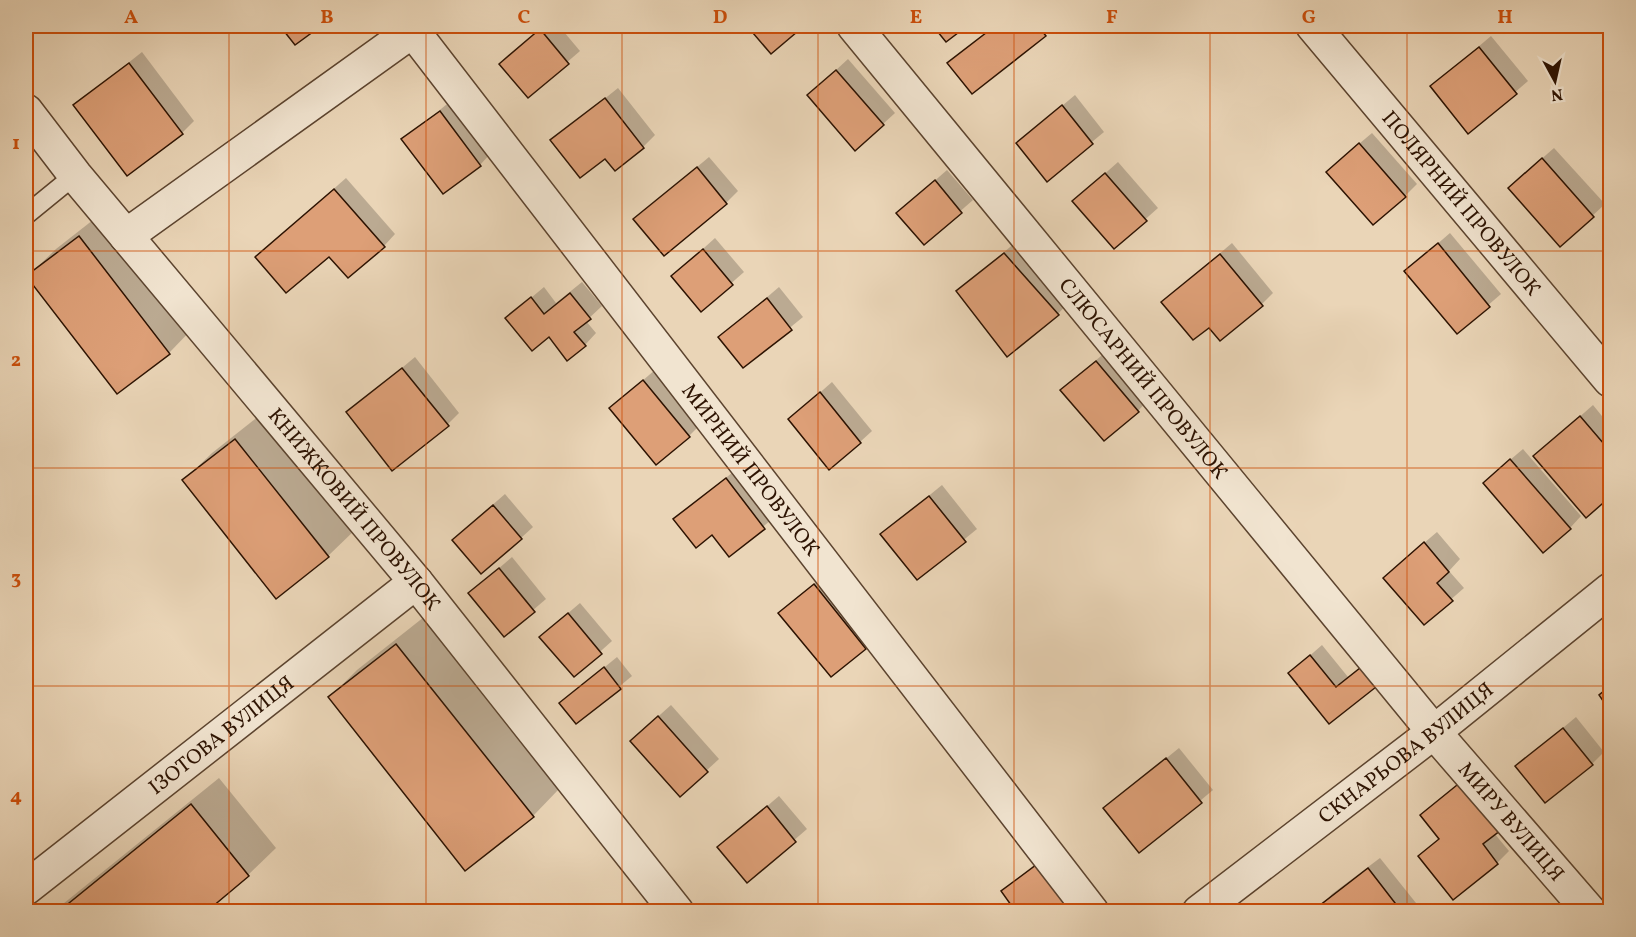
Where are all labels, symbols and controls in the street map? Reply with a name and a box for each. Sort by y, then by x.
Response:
text: A [124,4,138,32]
text: B [320,4,334,32]
text: C [518,4,531,32]
text: D [713,4,727,32]
text: E [910,4,922,32]
text: F [1106,4,1118,32]
text: G [1302,4,1316,32]
text: H [1497,4,1513,32]
north arrow [1525,51,1585,111]
text: N [1549,82,1564,106]
street label: ПОЛЯРНИЙ ПРОВУЛОК [1374,105,1546,303]
text: 1 [12,130,20,158]
street label: СЛЮСАРНИЙ ПРОВУЛОК [1051,273,1234,486]
text: 2 [11,347,21,375]
street label: МИРНИЙ ПРОВУЛОК [674,378,825,563]
street label: КНИЖКОВИЙ ПРОВУЛОК [260,402,446,617]
text: 3 [11,565,21,593]
street label: ІЗОТОВА ВУЛИЦЯ [143,670,301,802]
street label: СКНАРЬОВА ВУЛИЦЯ [1313,676,1501,831]
street label: МИРУ ВУЛИЦЯ [1450,756,1570,888]
text: 4 [10,783,22,811]

